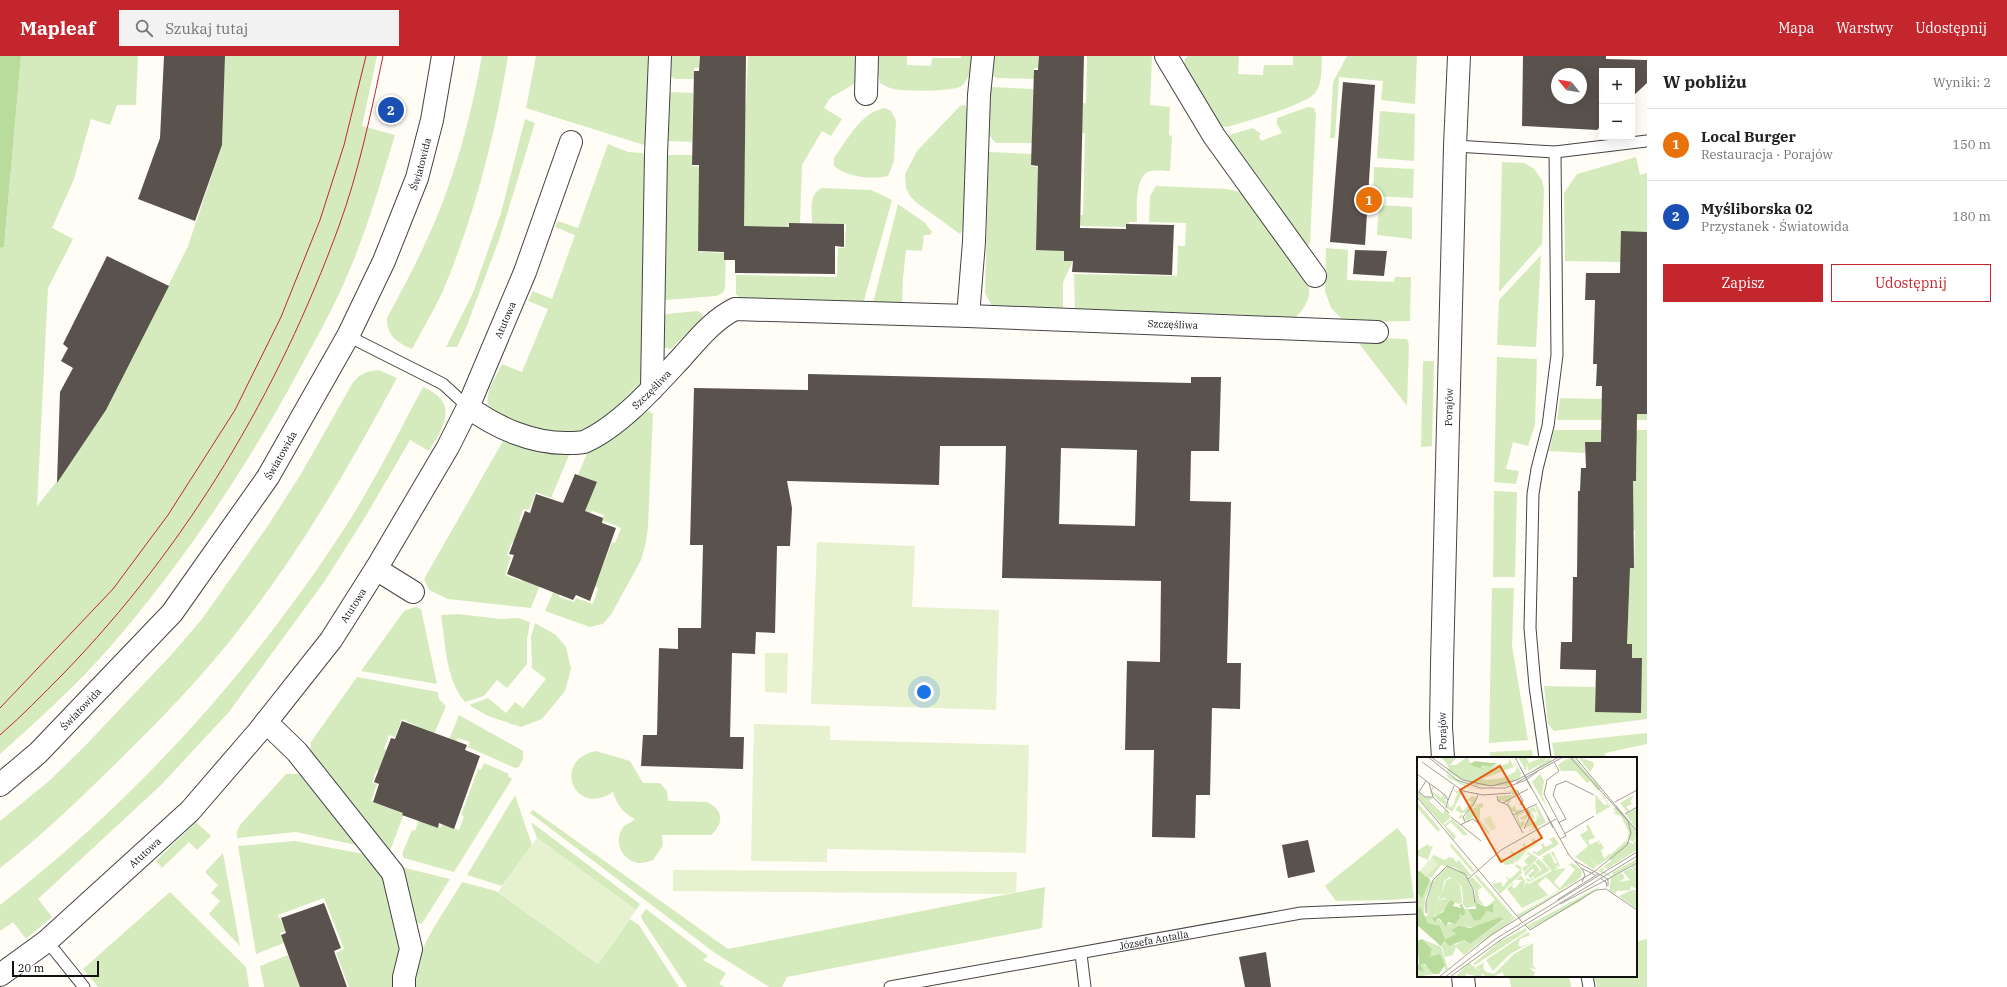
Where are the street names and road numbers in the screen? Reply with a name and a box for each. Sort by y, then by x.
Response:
street label: Światowida [407,136,434,192]
street label: Atutowa [492,299,519,340]
street label: Szczęśliwa [1147,317,1199,332]
street label: Szczęśliwa [629,367,674,412]
street label: Porajów [1442,388,1456,426]
street label: Światowida [262,428,300,482]
street label: Atutowa [338,585,370,625]
street label: Światowida [57,685,104,733]
street label: Porajów [1436,712,1449,750]
street label: Atutowa [126,834,164,870]
street label: Józsefa Antalla [1118,927,1190,953]

